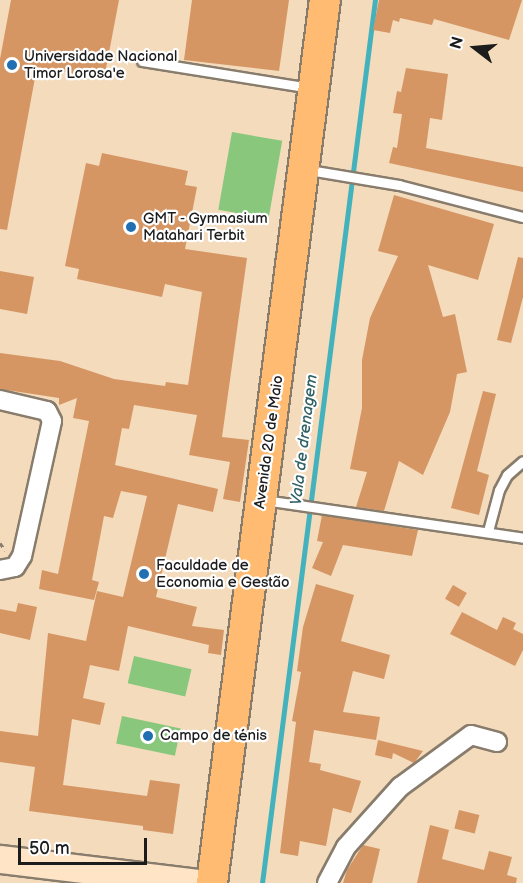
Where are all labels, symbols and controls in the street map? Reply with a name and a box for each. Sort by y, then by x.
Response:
north arrow [445,18,505,78]
text: N [446,34,468,51]
place label: Universidade Nacional Timor Lorosa'e [24,47,177,82]
marker: Universidade Nacional Timor Lorosa'e [5,58,19,72]
place label: GMT - Gymnasium Matahari Terbit [143,209,269,244]
marker: GMT - Gymnasium Matahari Terbit [124,220,138,234]
street label: Avenida 20 de Maio [251,374,287,510]
water label: Vala de drenagem [287,374,323,506]
place label: Faculdade de Economia e Gestão [156,556,290,591]
marker: Faculdade de Economia e Gestão [137,567,151,581]
place label: Campo de ténis [160,727,267,745]
marker: Campo de ténis [141,729,155,743]
scale bar [21,826,150,864]
text: 50 m [29,838,70,859]

